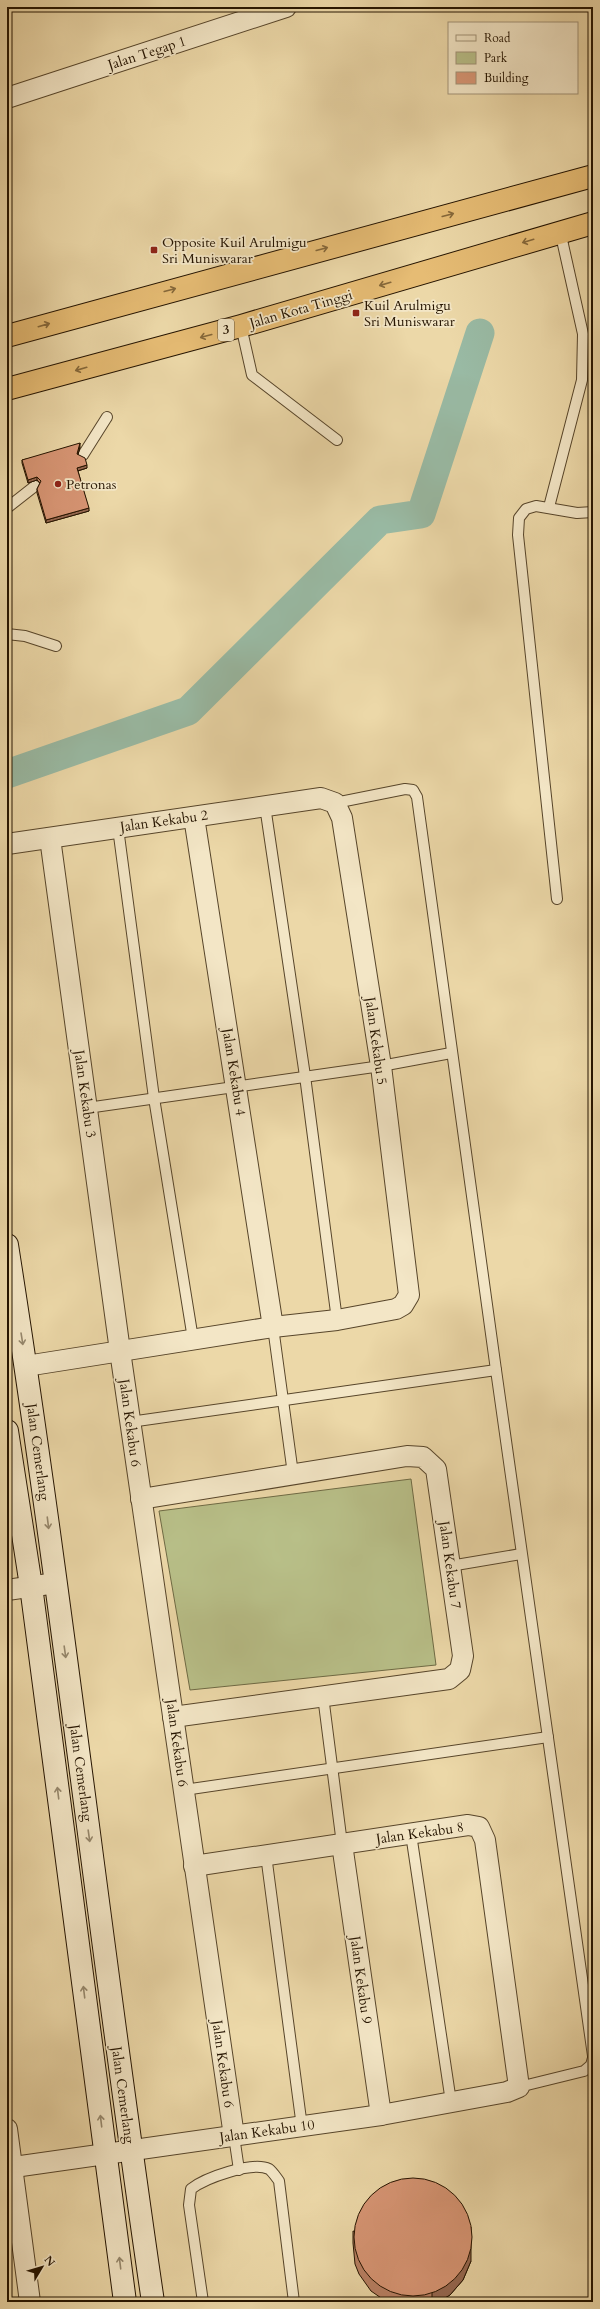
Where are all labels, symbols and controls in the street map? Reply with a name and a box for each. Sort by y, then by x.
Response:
legend [448,22,578,94]
text: Road [484,30,511,46]
street label: Jalan Tegap 1 [104,31,188,75]
text: Park [484,50,508,66]
text: Building [484,70,529,86]
one-way arrow [441,211,454,218]
place label: Opposite Kuil Arulmigu Sri Muniswarar [162,233,307,268]
one-way arrow [523,237,535,245]
marker: Opposite Kuil Arulmigu Sri Muniswarar [149,245,159,255]
one-way arrow [315,245,328,252]
one-way arrow [379,281,392,288]
street label: Jalan Kota Tinggi [245,285,355,333]
one-way arrow [163,286,176,293]
place label: Kuil Arulmigu Sri Muniswarar [364,296,456,331]
marker: Kuil Arulmigu Sri Muniswarar [351,308,361,318]
road number: 3 [218,319,234,341]
one-way arrow [38,321,51,329]
one-way arrow [200,332,213,340]
one-way arrow [75,366,88,374]
place label: Petronas [66,475,117,494]
marker: Petronas [53,479,63,489]
street label: Jalan Kekabu 2 [117,805,209,837]
street label: Jalan Kekabu 5 [360,994,392,1086]
street label: Jalan Kekabu 4 [217,1025,250,1117]
street label: Jalan Kekabu 3 [69,1047,101,1139]
one-way arrow [18,1332,26,1345]
street label: Jalan Kekabu 6 [114,1376,146,1468]
street label: Jalan Cemerlang [22,1400,54,1502]
one-way arrow [44,1516,52,1529]
street label: Jalan Kekabu 7 [434,1518,466,1610]
one-way arrow [61,1645,69,1658]
street label: Jalan Kekabu 6 [161,1696,193,1788]
street label: Jalan Cemerlang [65,1721,97,1823]
one-way arrow [54,1787,62,1800]
street label: Jalan Kekabu 8 [373,1817,465,1849]
one-way arrow [85,1829,93,1842]
street label: Jalan Kekabu 9 [345,1933,377,2025]
one-way arrow [80,1986,88,1999]
street label: Jalan Kekabu 6 [207,2017,239,2109]
street label: Jalan Cemerlang [107,2043,139,2145]
one-way arrow [97,2114,105,2127]
street label: Jalan Kekabu 10 [216,2115,316,2147]
north arrow [22,2247,62,2287]
text: N [41,2253,59,2270]
one-way arrow [116,2257,123,2270]

